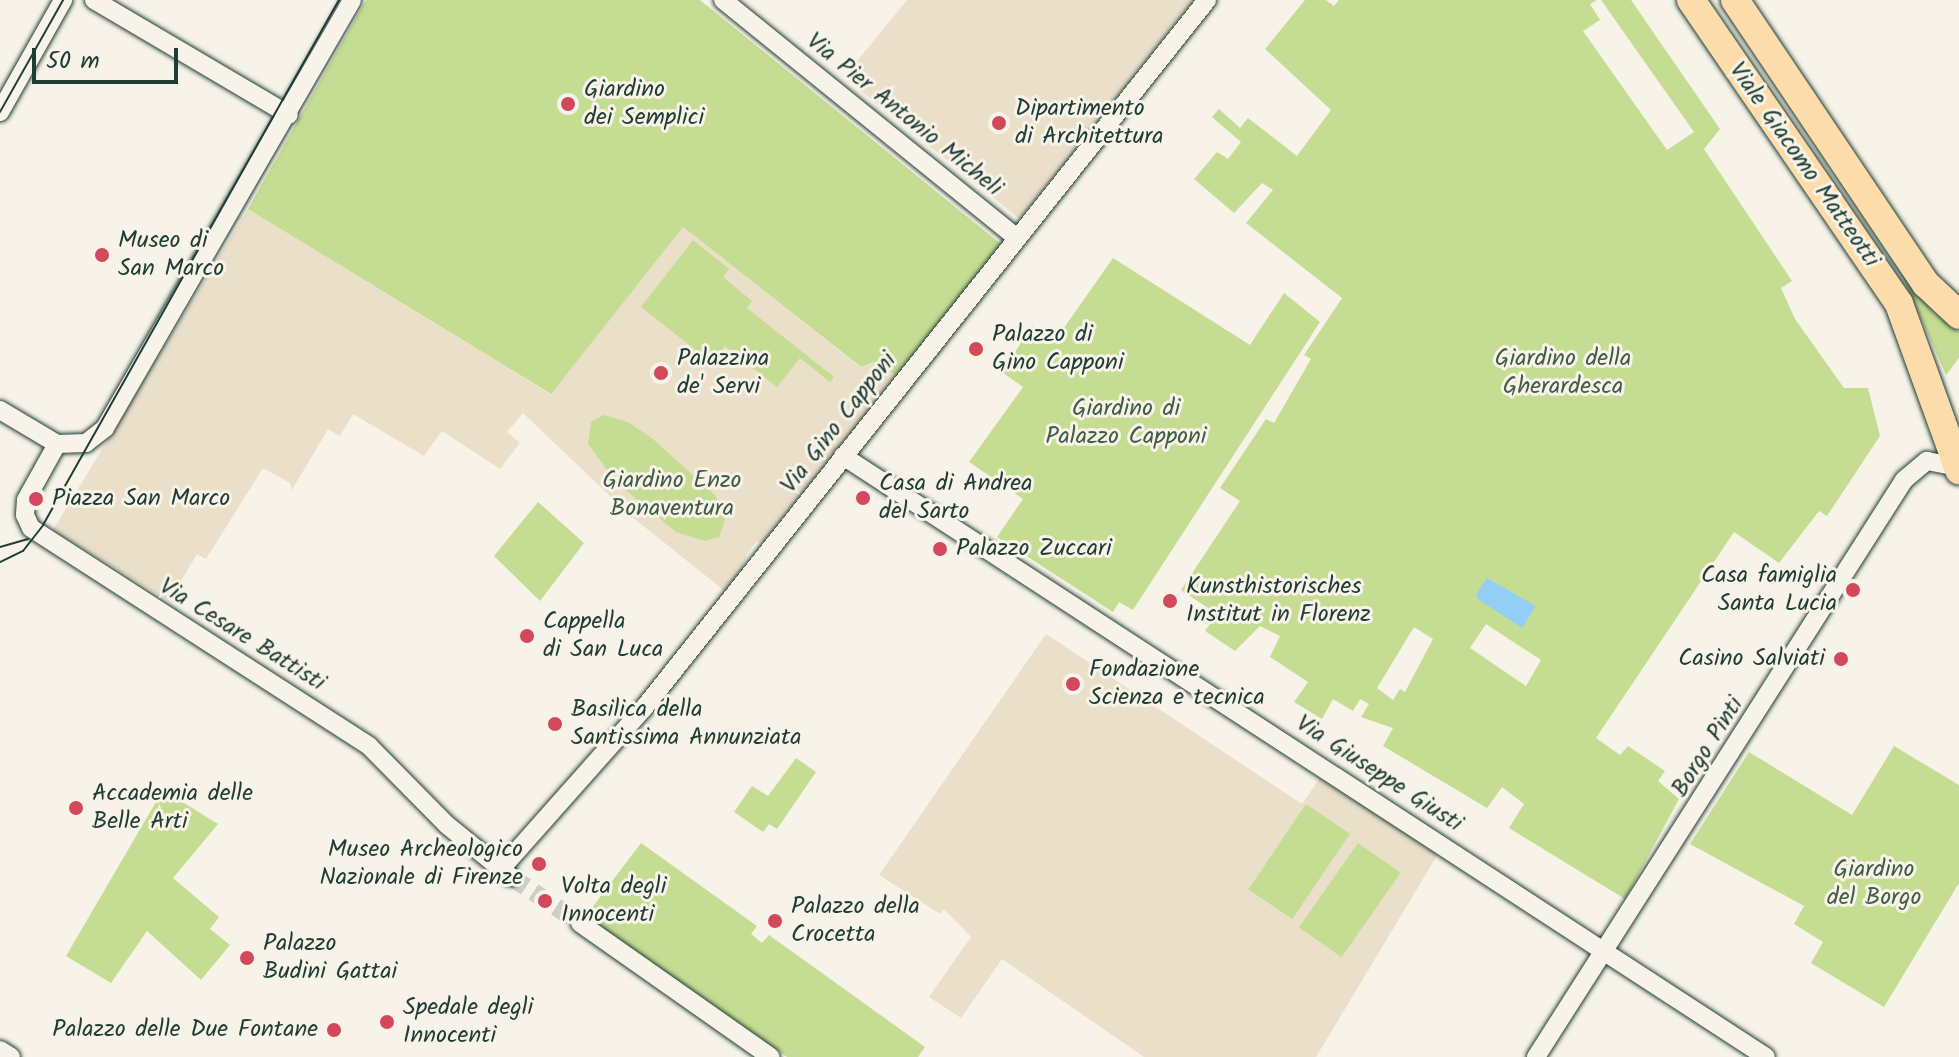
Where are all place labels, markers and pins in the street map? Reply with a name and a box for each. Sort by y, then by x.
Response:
place label: Giardino dei Semplici [584,76,704,132]
marker: Giardino dei Semplici [559,95,577,113]
place label: Dipartimento di Architettura [1015,95,1164,151]
marker: Dipartimento di Architettura [990,114,1008,132]
place label: Museo di San Marco [118,227,224,283]
marker: Museo di San Marco [93,246,111,264]
place label: Palazzo di Gino Capponi [992,321,1124,377]
marker: Palazzo di Gino Capponi [967,340,985,358]
place label: Palazzina de' Servi [677,345,769,401]
marker: Palazzina de' Servi [652,364,670,382]
place label: Casa di Andrea del Sarto [879,470,1032,526]
place label: Piazza San Marco [52,485,230,513]
marker: Casa di Andrea del Sarto [854,489,872,507]
marker: Piazza San Marco [27,490,45,508]
place label: Palazzo Zuccari [956,535,1112,563]
marker: Palazzo Zuccari [931,540,949,558]
place label: Casa famiglia Santa Lucia [1701,562,1837,618]
place label: Kunsthistorisches Institut in Florenz [1186,573,1371,629]
marker: Casa famiglia Santa Lucia [1844,581,1862,599]
marker: Kunsthistorisches Institut in Florenz [1161,592,1179,610]
place label: Cappella di San Luca [543,608,663,664]
marker: Cappella di San Luca [518,627,536,645]
place label: Casino Salviati [1678,645,1825,673]
marker: Casino Salviati [1832,650,1850,668]
place label: Fondazione Scienza e tecnica [1089,656,1265,712]
marker: Fondazione Scienza e tecnica [1064,675,1082,693]
place label: Basilica della Santissima Annunziata [571,696,802,752]
marker: Basilica della Santissima Annunziata [546,715,564,733]
place label: Accademia delle Belle Arti [92,780,253,836]
marker: Accademia delle Belle Arti [67,799,85,817]
place label: Museo Archeologico Nazionale di Firenze [320,836,523,892]
marker: Museo Archeologico Nazionale di Firenze [530,855,548,873]
place label: Volta degli Innocenti [561,873,666,929]
marker: Volta degli Innocenti [536,892,554,910]
place label: Palazzo della Crocetta [791,893,920,949]
marker: Palazzo della Crocetta [766,912,784,930]
place label: Palazzo Budini Gattai [263,930,397,986]
marker: Palazzo Budini Gattai [238,949,256,967]
place label: Spedale degli Innocenti [403,994,533,1050]
marker: Spedale degli Innocenti [378,1013,396,1031]
place label: Palazzo delle Due Fontane [52,1016,318,1044]
marker: Palazzo delle Due Fontane [325,1021,343,1039]

